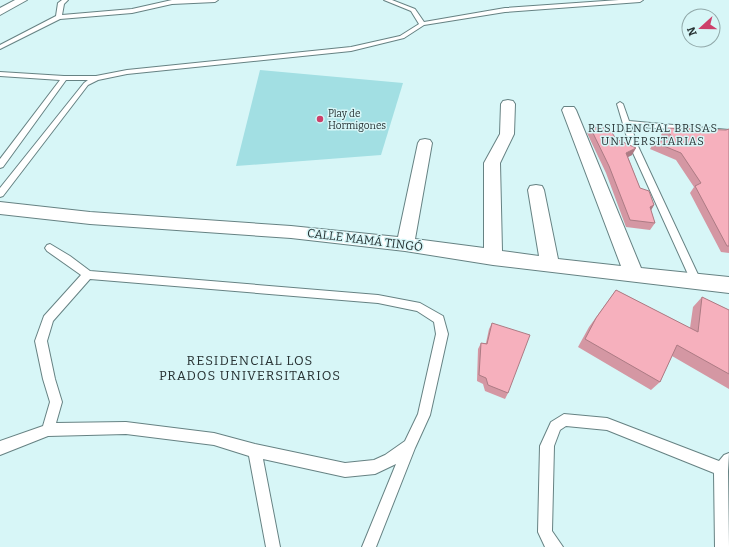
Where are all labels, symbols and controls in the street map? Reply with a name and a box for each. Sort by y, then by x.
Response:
north arrow [681,8,721,48]
text: N [684,25,700,38]
place label: Play de Hormigones [328,108,386,132]
marker: Play de Hormigones [315,114,325,124]
district label: RESIDENCIAL BRISAS UNIVERSITARIAS [588,122,718,148]
street label: CALLE MAMÁ TINGÓ [306,225,424,254]
district label: RESIDENCIAL LOS PRADOS UNIVERSITARIOS [159,353,341,383]

